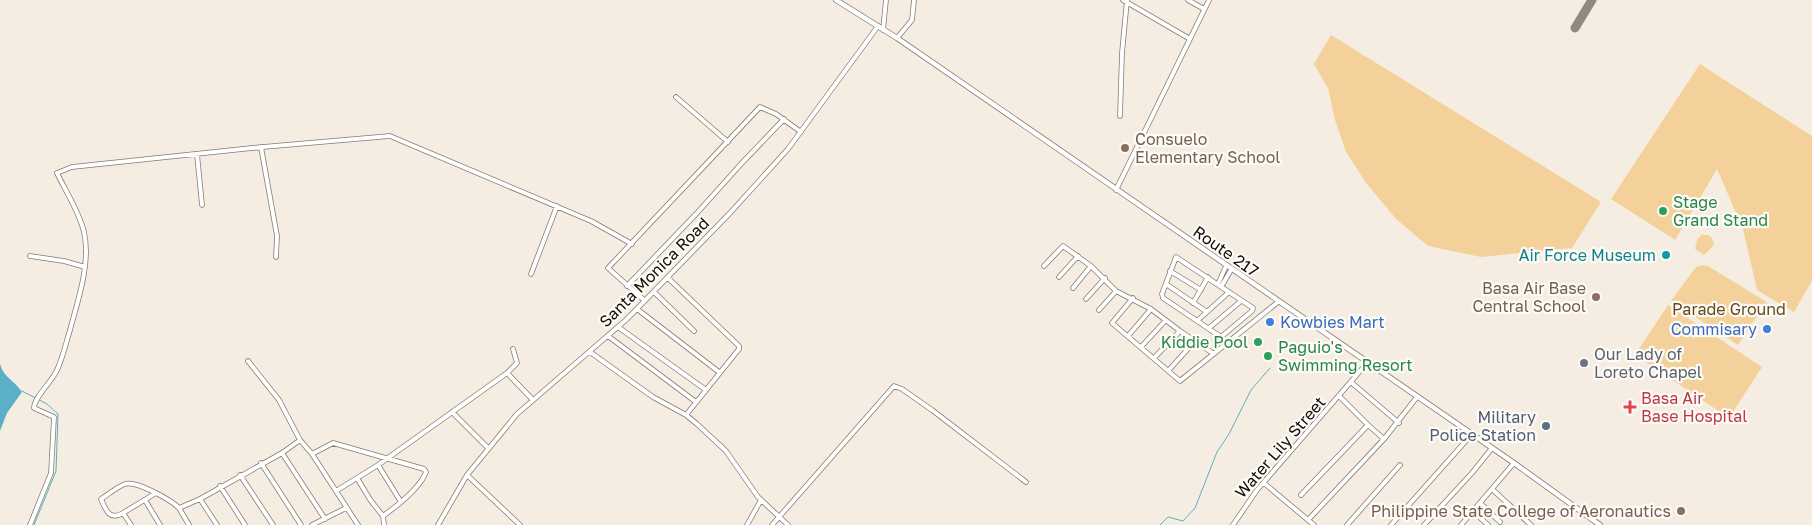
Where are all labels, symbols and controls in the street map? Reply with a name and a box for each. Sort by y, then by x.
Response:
place label: Consuelo Elementary School [1135,129,1280,167]
marker: Consuelo Elementary School [1119,142,1131,154]
place label: Stage Grand Stand [1673,192,1768,230]
marker: Stage Grand Stand [1657,205,1669,217]
street label: Santa Monica Road [595,213,713,331]
street label: Route 217 [1189,221,1263,281]
place label: Air Force Museum [1519,245,1656,265]
marker: Air Force Museum [1660,249,1672,261]
place label: Basa Air Base Central School [1472,278,1586,316]
marker: Basa Air Base Central School [1590,291,1602,303]
park label: Parade Ground [1672,299,1786,319]
place label: Kowbies Mart [1280,312,1385,332]
marker: Kowbies Mart [1264,316,1276,328]
place label: Commisary [1671,319,1757,339]
marker: Commisary [1761,323,1773,335]
place label: Kiddie Pool [1161,332,1248,352]
marker: Kiddie Pool [1252,336,1264,348]
place label: Paguio's Swimming Resort [1278,337,1413,375]
place label: Our Lady of Loreto Chapel [1594,344,1702,382]
marker: Paguio's Swimming Resort [1262,350,1274,362]
marker: Our Lady of Loreto Chapel [1578,357,1590,369]
place label: Basa Air Base Hospital [1641,388,1747,426]
street label: Water Lily Street [1230,392,1330,502]
marker: Basa Air Base Hospital [1623,400,1637,414]
place label: Military Police Station [1429,407,1536,445]
marker: Military Police Station [1540,420,1552,432]
place label: Philippine State College of Aeronautics [1371,501,1671,521]
marker: Philippine State College of Aeronautics [1675,505,1687,517]

